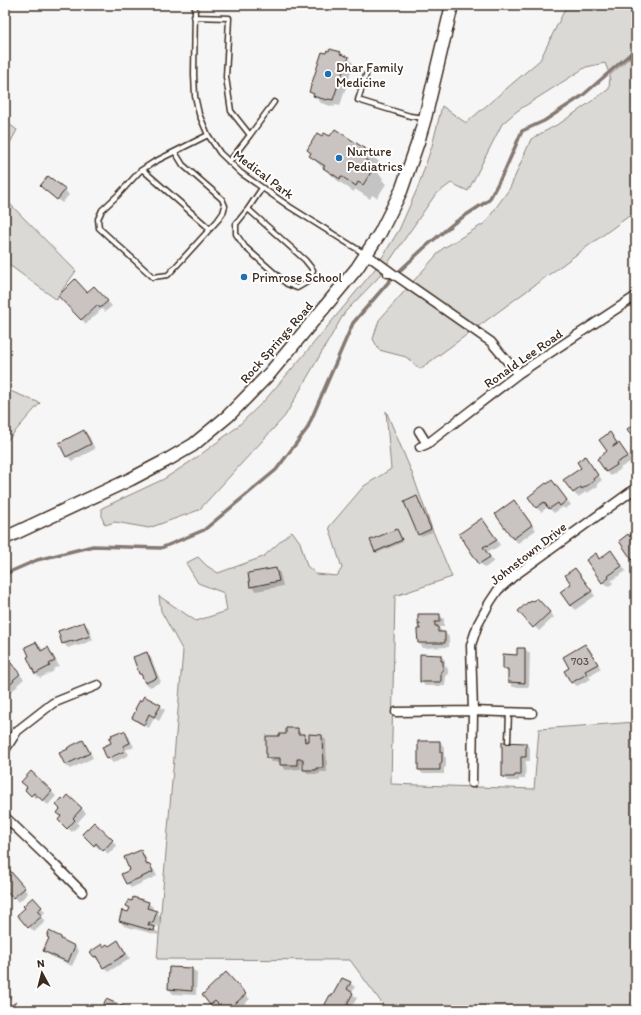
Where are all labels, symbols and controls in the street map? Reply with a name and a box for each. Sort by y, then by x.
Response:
place label: Dhar Family Medicine [336,60,403,90]
marker: Dhar Family Medicine [323,69,333,79]
place label: Nurture Pediatrics [347,144,403,174]
street label: Medical Park [231,147,297,202]
marker: Nurture Pediatrics [334,153,344,163]
place label: Primrose School [252,270,343,285]
marker: Primrose School [239,272,249,282]
street label: Rock Springs Road [237,298,316,386]
street label: Ronald Lee Road [481,326,565,391]
street label: Johnstown Drive [487,519,569,588]
house number: 703 [571,655,589,668]
north arrow [22,953,62,993]
text: N [36,957,45,970]

